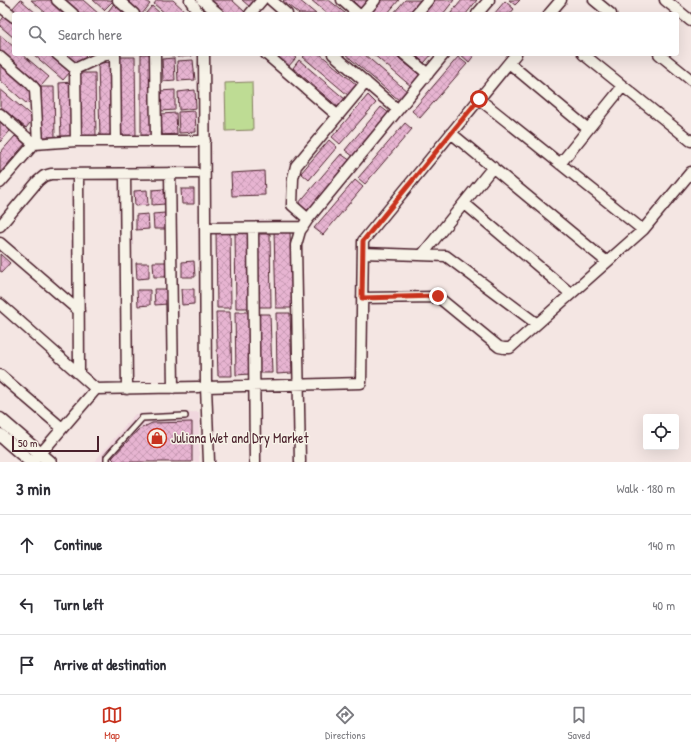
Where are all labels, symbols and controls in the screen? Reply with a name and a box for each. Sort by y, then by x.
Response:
search box [12,12,679,56]
icon: search [26,23,48,45]
text: Search here [58,24,122,45]
route start [470,90,488,108]
route end [429,287,447,305]
map controls [643,414,679,450]
button: locate [643,414,679,450]
shop icon: Juliana Wet and Dry Market [146,427,168,449]
place label: Juliana Wet and Dry Market [171,428,309,448]
scale bar [12,434,99,453]
text: 50 m [18,436,38,450]
text: 3 min [16,477,51,500]
text: Walk · 180 m [616,479,675,497]
icon: ahead [16,534,38,556]
text: Continue [54,534,102,555]
text: 140 m [648,536,675,554]
icon: left [16,594,38,616]
text: Turn left [54,594,104,615]
text: 40 m [652,596,675,614]
icon: arrive [16,654,38,676]
text: Arrive at destination [54,654,166,675]
tab: Map [101,704,123,742]
tab: Directions [325,704,366,742]
tab: Saved [568,704,590,742]

